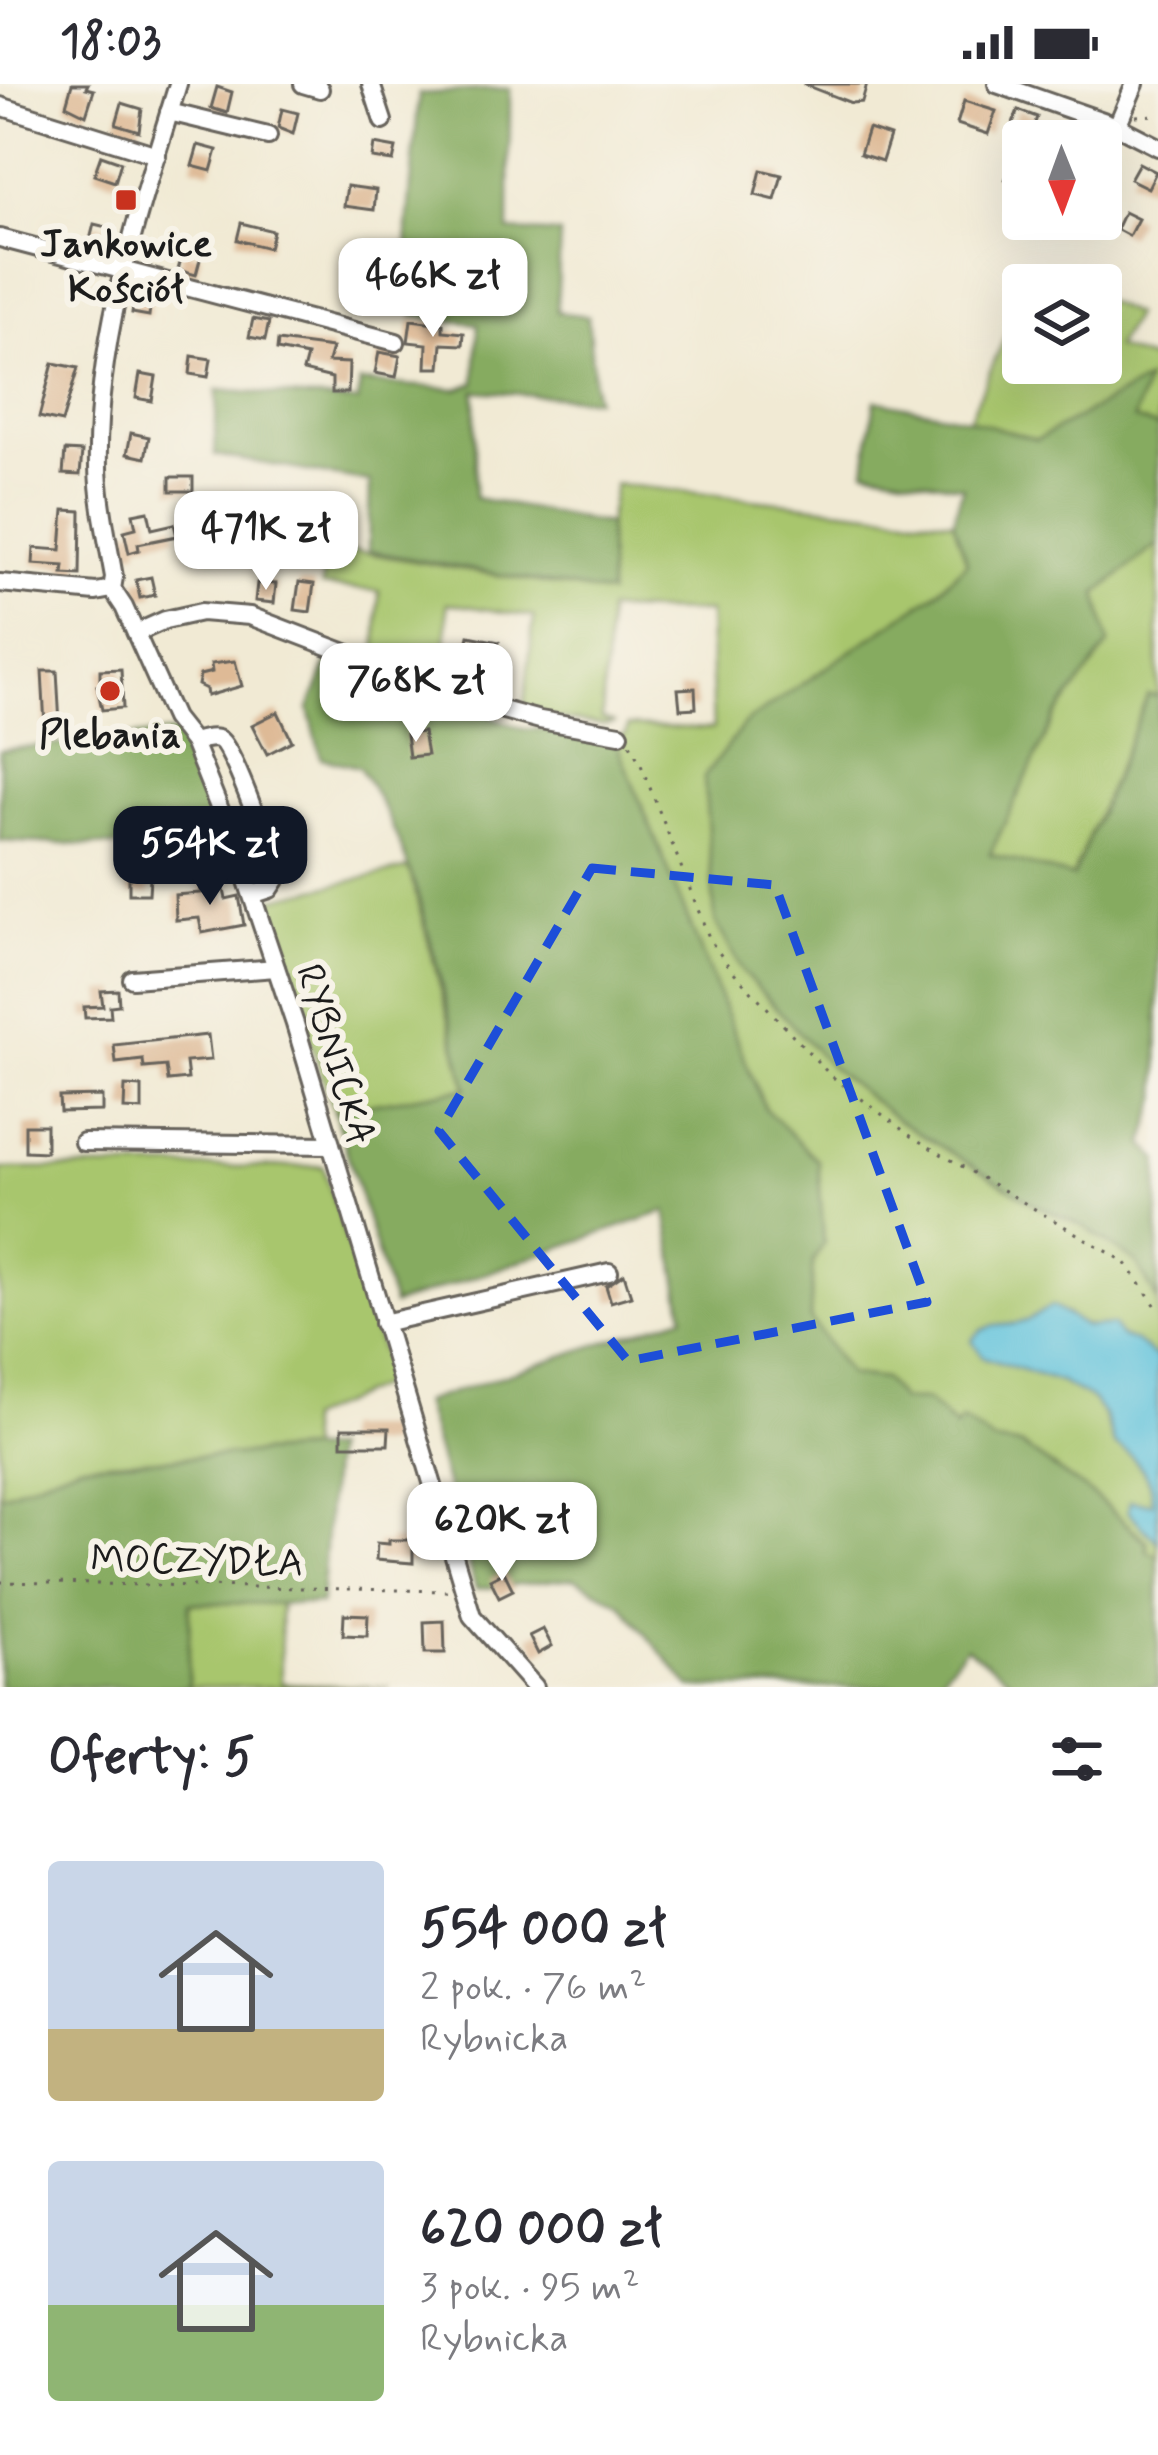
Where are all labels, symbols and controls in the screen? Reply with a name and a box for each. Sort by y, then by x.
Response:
text: 18:03 [60,13,161,72]
north arrow [1002,120,1122,240]
map controls [1002,120,1122,384]
marker: Jankowice Kościół [113,187,139,213]
place label: Jankowice Kościół [40,220,212,316]
pin: 466K zł [322,238,544,340]
text: 466K zł [366,251,500,302]
button: layers [1002,264,1122,384]
pin: 471K zł [155,491,377,593]
text: 471K zł [201,504,331,555]
pin: 768K zł [305,643,527,745]
text: 768K zł [347,656,485,707]
marker: Plebania [97,678,123,704]
place label: Plebania [39,711,181,762]
pin: 554K zł [99,806,321,908]
text: 554K zł [140,819,280,870]
street label: RYBNICKA [282,958,385,1152]
pin: 620K zł [391,1482,613,1584]
text: 620K zł [434,1495,570,1546]
street label: MOCZYDŁA [90,1535,304,1590]
text: Oferty: 5 [48,1726,255,1792]
icon: filters [1044,1726,1110,1792]
text: 554 000 zł [420,1897,666,1963]
icon: home [144,1909,288,2053]
text: 2 pok. · 76 m² [420,1963,646,2014]
text: Rybnicka [420,2014,568,2065]
text: 620 000 zł [420,2197,662,2263]
icon: home [144,2209,288,2353]
text: 3 pok. · 95 m² [420,2263,639,2314]
text: Rybnicka [420,2314,568,2365]

